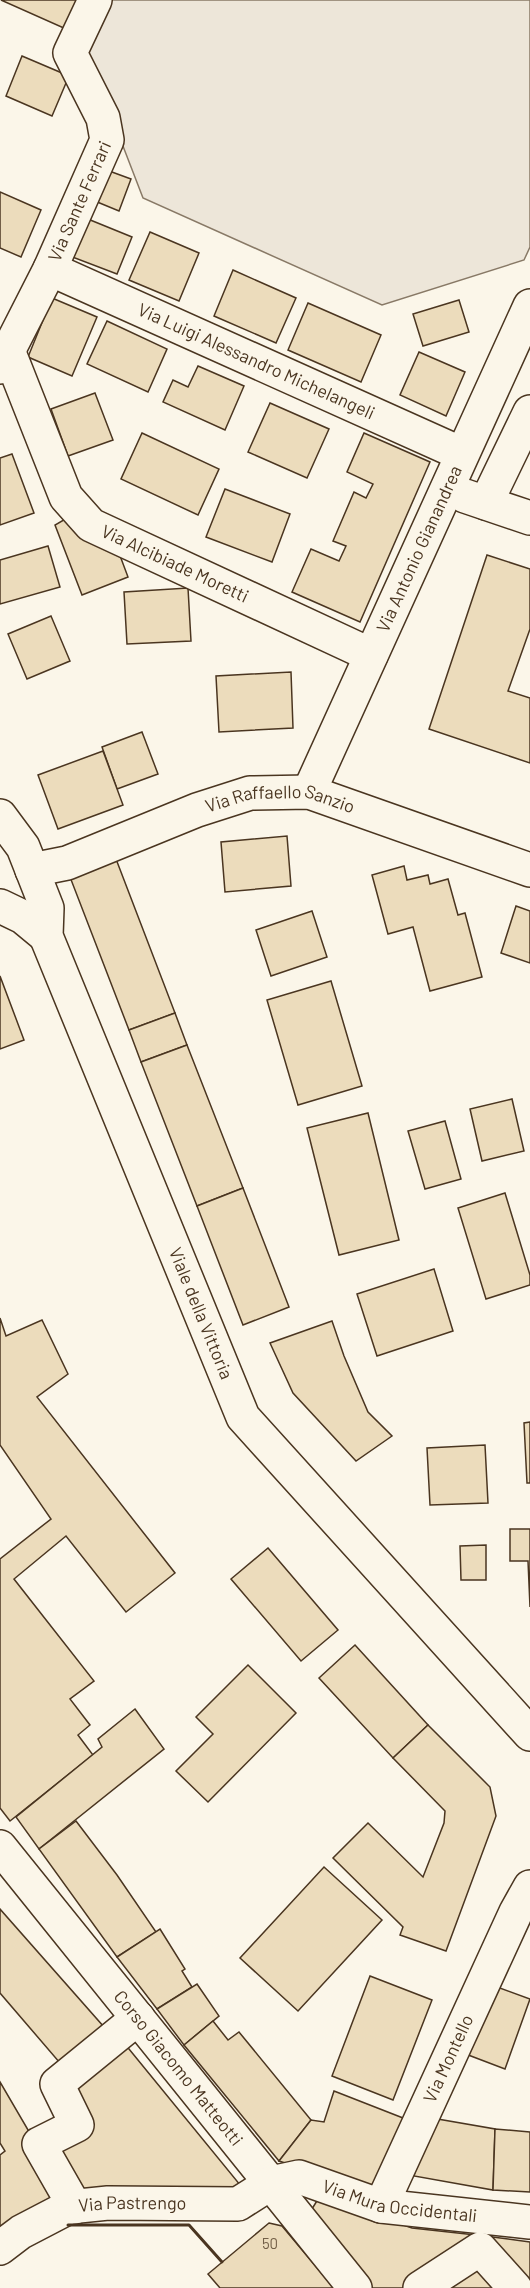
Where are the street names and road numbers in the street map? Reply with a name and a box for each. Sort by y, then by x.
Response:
street label: Via Sante Ferrari [43,137,115,265]
street label: Via Luigi Alessandro Michelangeli [135,298,379,423]
street label: Via Antonio Gianandrea [371,462,466,635]
street label: Via Alcibiade Moretti [98,519,252,607]
street label: Via Raffaello Sanzio [204,800,356,822]
street label: Viale della Vittoria [165,1244,238,1382]
street label: Corso Giacomo Matteotti [110,1985,248,2150]
street label: Via Montello [418,2011,477,2106]
street label: Via Mura Occidentali [320,2174,478,2226]
street label: Via Pastrengo [77,2191,186,2216]

